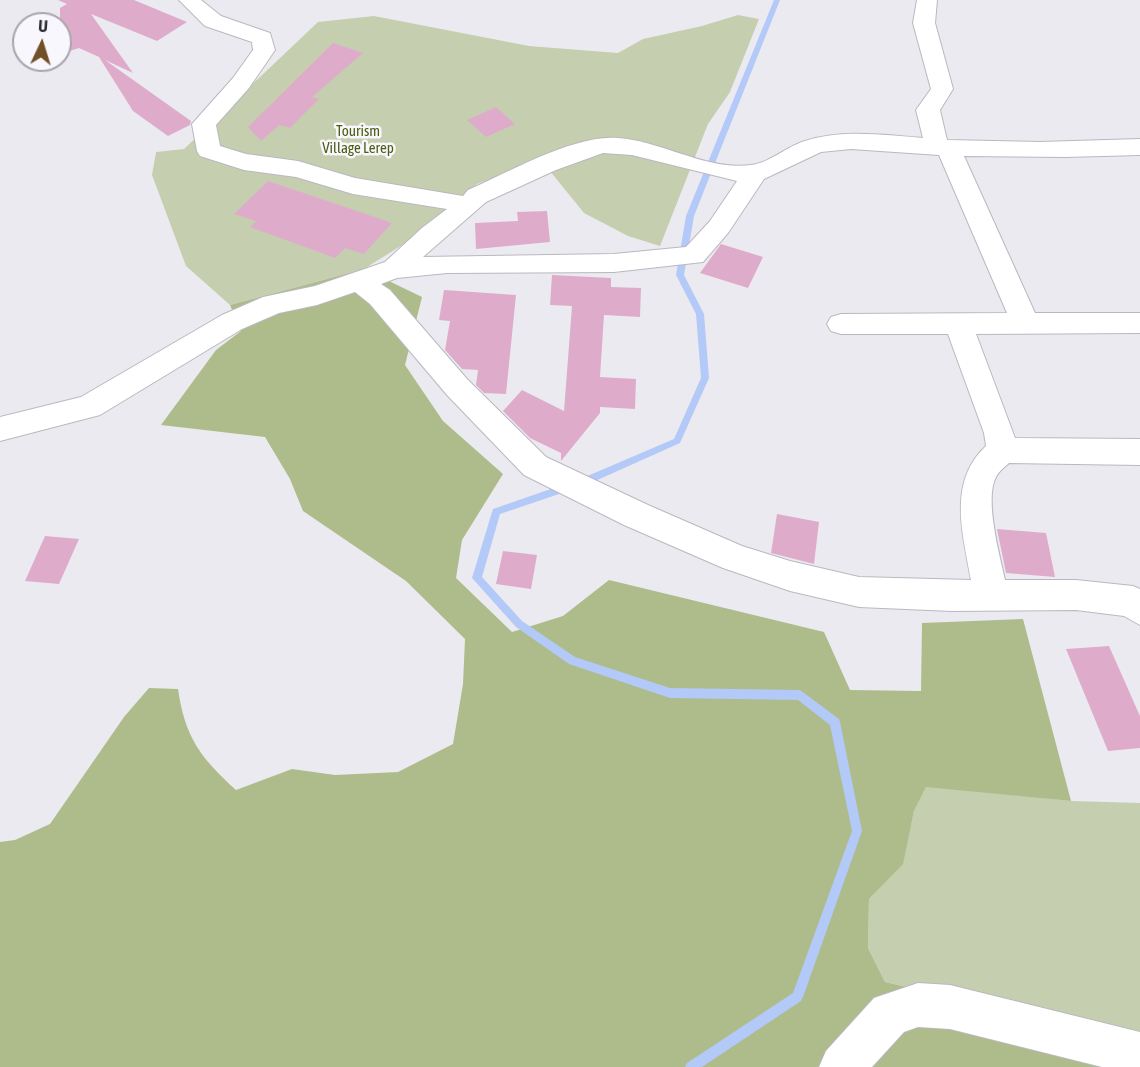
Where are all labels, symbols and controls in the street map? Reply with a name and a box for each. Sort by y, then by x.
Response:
north arrow [12,12,72,72]
text: U [38,17,48,35]
park label: Tourism Village Lerep [322,122,394,157]

